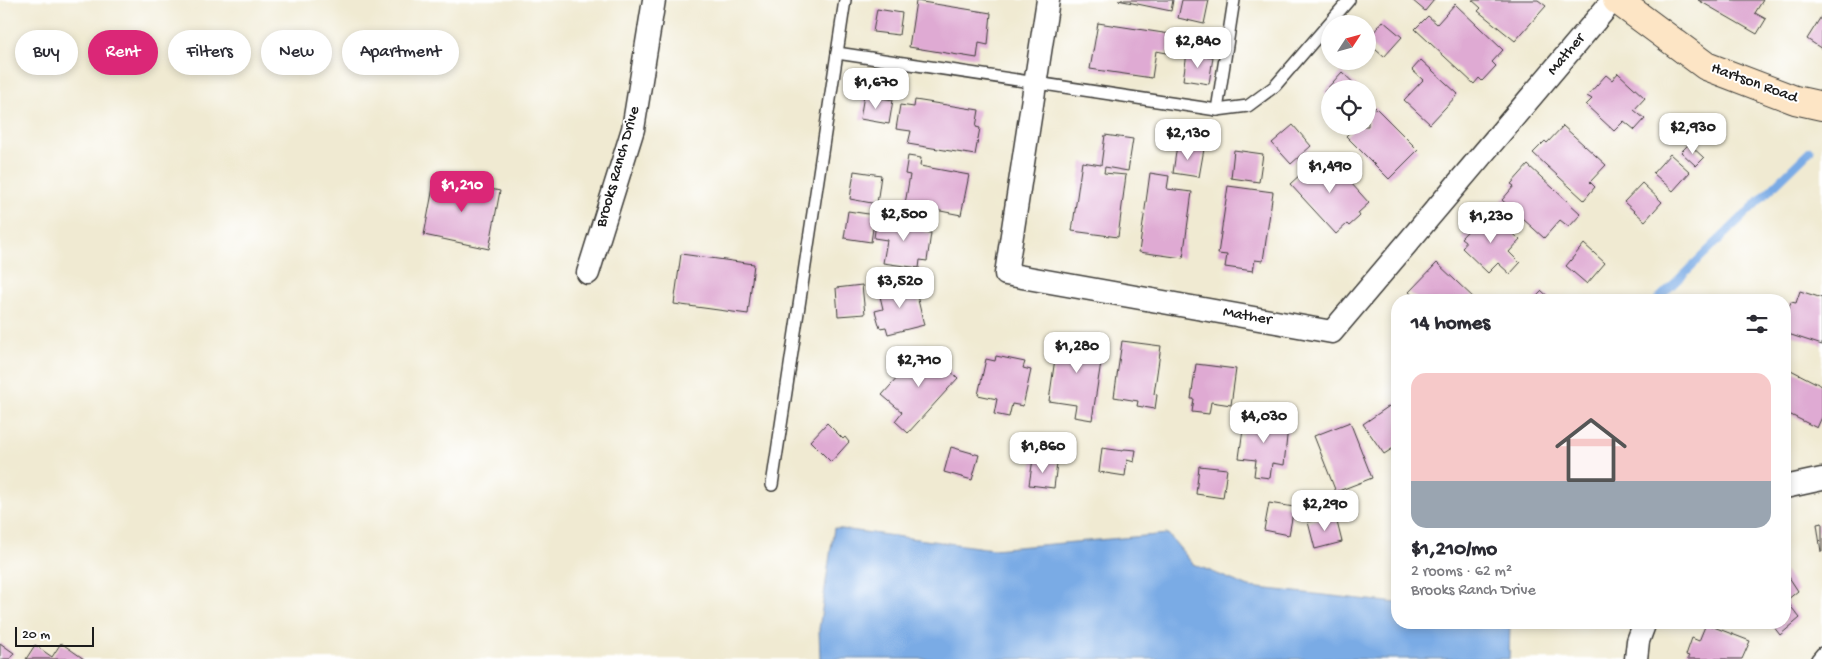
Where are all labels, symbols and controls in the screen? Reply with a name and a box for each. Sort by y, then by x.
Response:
north arrow [1321,15,1376,70]
map controls [1321,15,1376,135]
pin: $2,840 [1157,27,1239,69]
street label: Mather [1544,29,1591,80]
chip: Buy [15,30,78,75]
chip: Rent [88,30,158,75]
chip: Filters [168,30,251,75]
chip: New [261,30,332,75]
chip: Apartment [342,30,459,75]
text: $2,840 [1175,33,1221,52]
street label: Hartson Road [1708,60,1801,109]
pin: $1,670 [835,68,917,110]
text: $1,670 [854,74,898,93]
button: locate [1321,80,1376,135]
street label: Brooks Ranch Drive [592,104,646,231]
pin: $2,930 [1652,112,1734,155]
pin: $2,130 [1147,119,1229,161]
text: $2,930 [1670,119,1716,138]
text: $2,130 [1166,125,1210,144]
pin: $1,490 [1289,152,1371,194]
text: $1,490 [1308,158,1352,177]
pin: $1,210 [421,170,503,213]
text: $1,210 [441,177,483,196]
pin: $2,500 [863,200,945,242]
pin: $1,230 [1450,202,1532,244]
text: $2,500 [881,206,927,225]
text: $1,230 [1469,208,1513,227]
pin: $3,520 [859,266,941,309]
text: $3,520 [877,273,923,292]
street label: Mather [1221,303,1274,331]
icon: filters [1743,310,1771,338]
text: 14 homes [1411,312,1490,337]
pin: $1,280 [1036,332,1118,374]
text: $1,280 [1055,338,1099,357]
pin: $2,710 [878,346,960,388]
text: $2,710 [897,352,941,371]
pin: $4,030 [1223,402,1305,444]
icon: home [1546,405,1636,495]
text: $4,030 [1241,408,1287,427]
pin: $1,860 [1002,432,1084,474]
text: $1,860 [1021,438,1065,457]
pin: $2,290 [1284,490,1366,532]
text: $2,290 [1303,496,1348,515]
text: $1,210/mo [1411,538,1497,563]
text: 2 rooms · 62 m² [1411,563,1512,582]
text: Brooks Ranch Drive [1411,582,1536,601]
scale bar [15,624,94,647]
text: 20 m [22,627,50,644]

